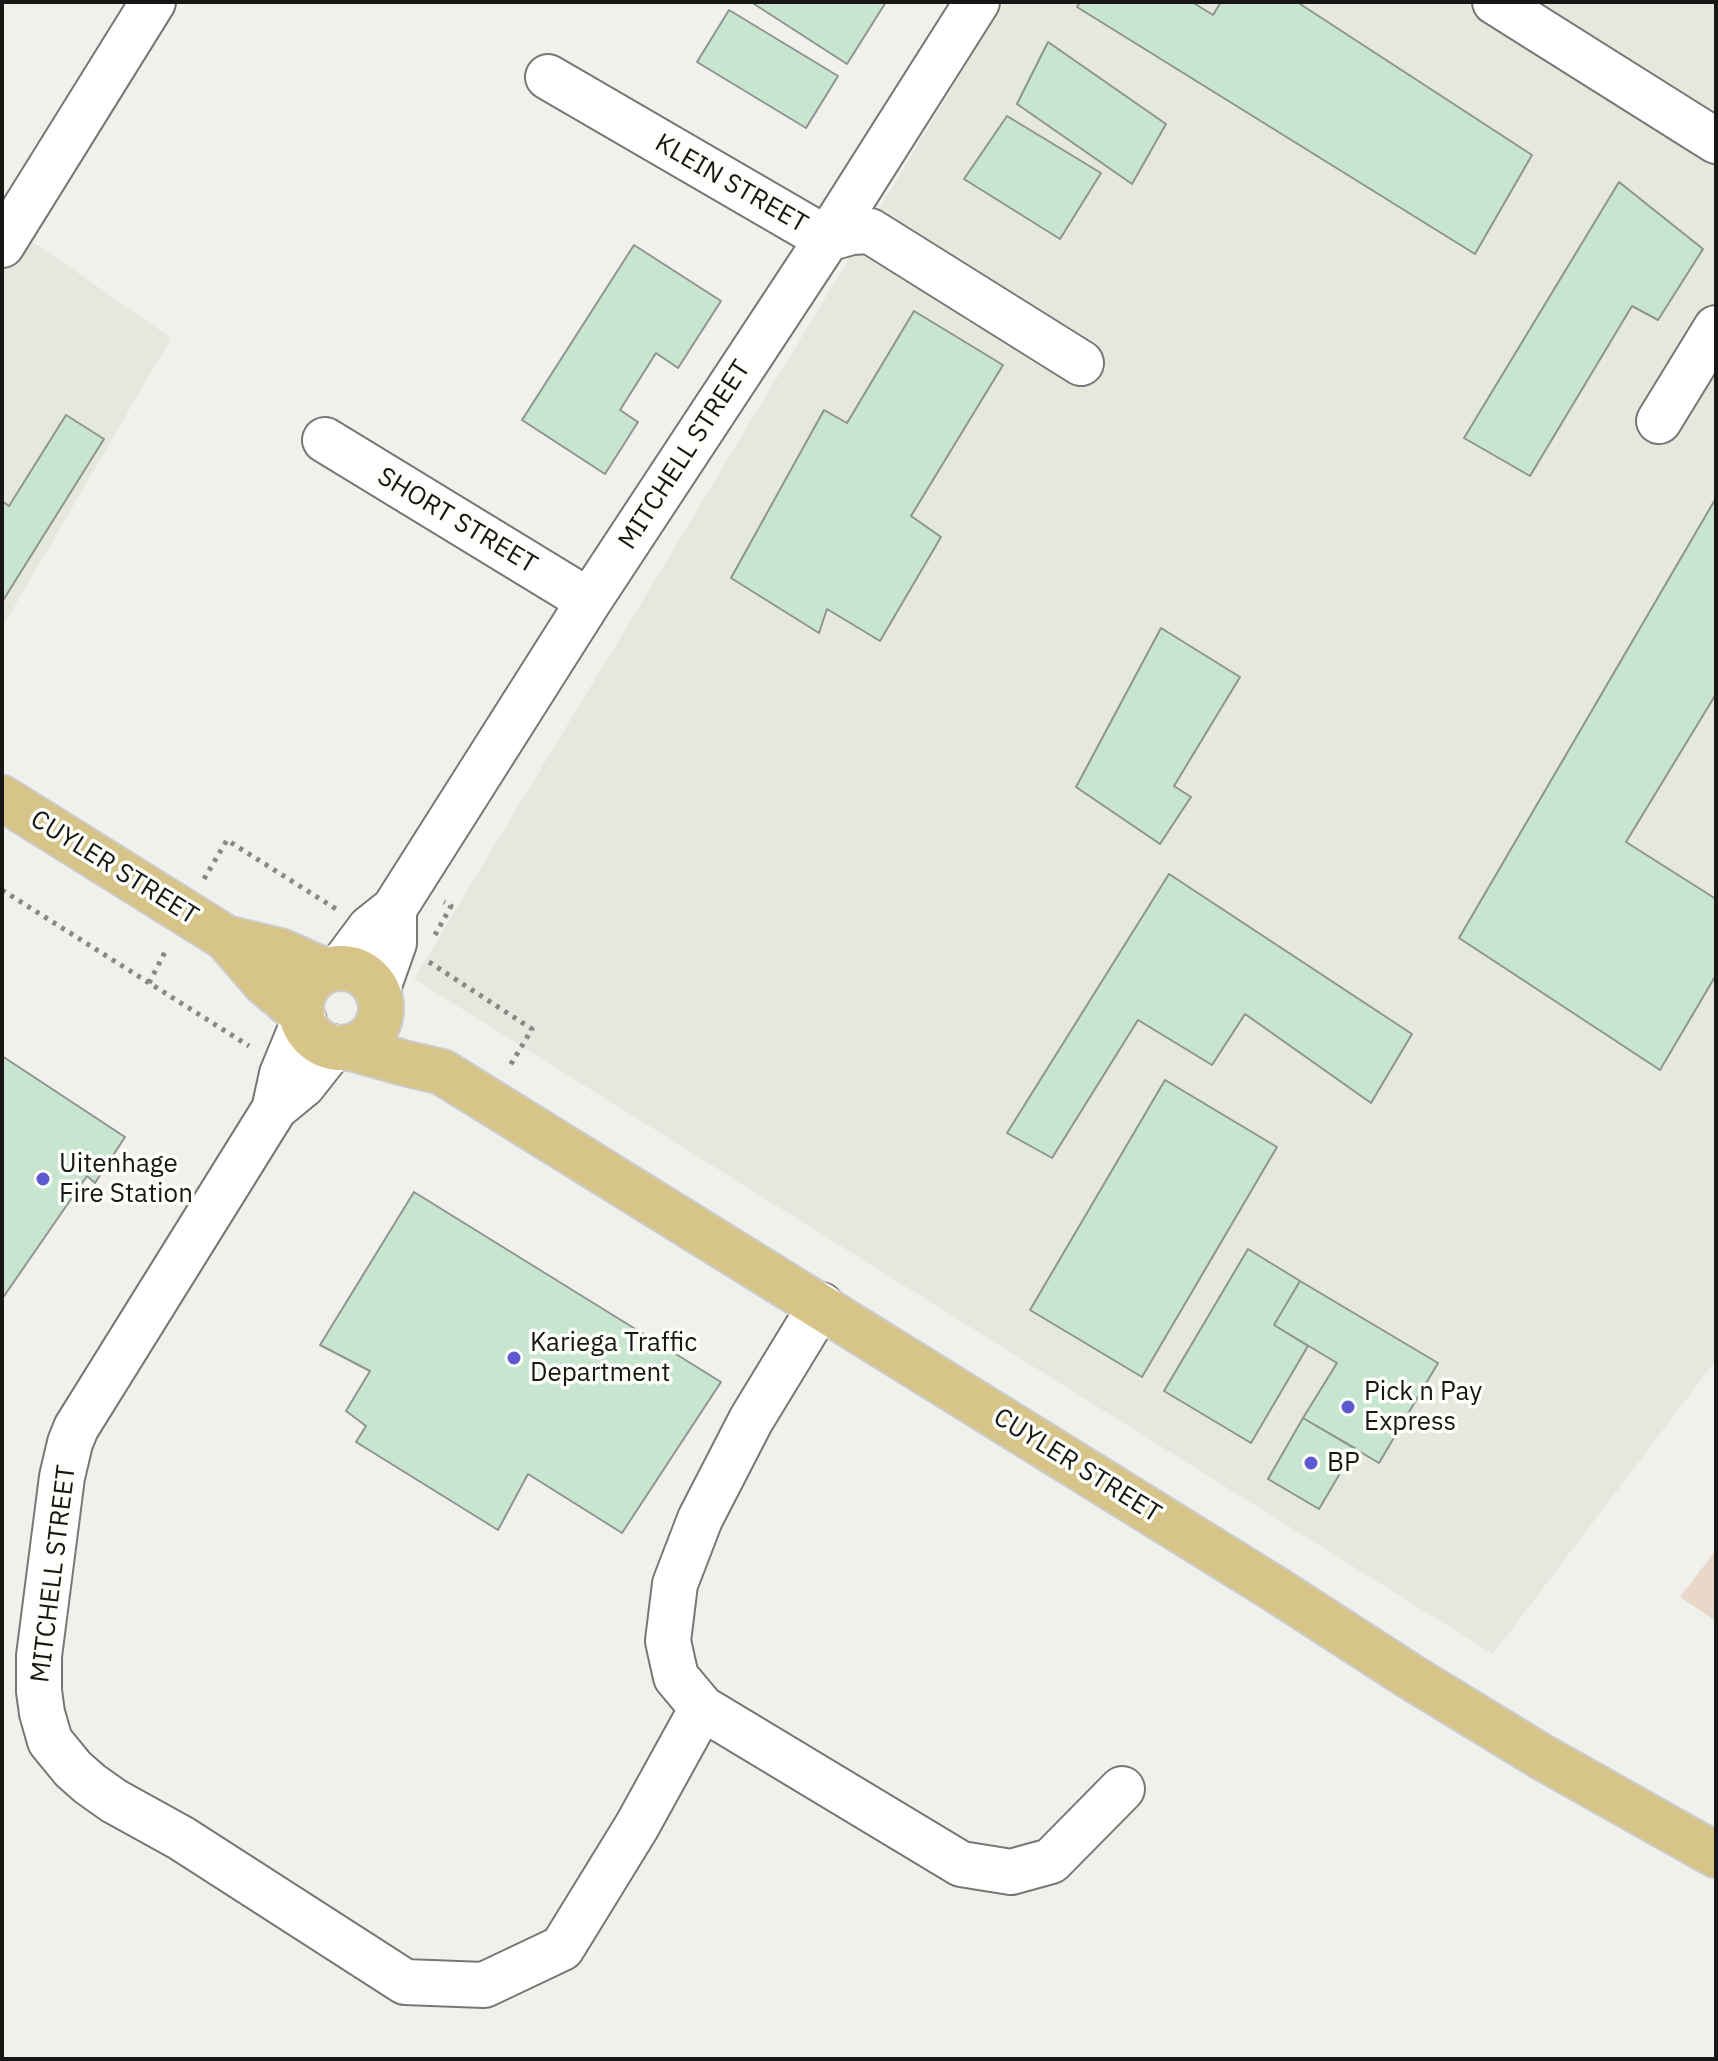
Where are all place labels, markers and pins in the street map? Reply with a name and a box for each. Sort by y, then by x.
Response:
place label: Uitenhage Fire Station [59,1148,193,1210]
marker: Uitenhage Fire Station [34,1170,52,1188]
place label: Kariega Traffic Department [530,1327,697,1388]
marker: Kariega Traffic Department [505,1349,523,1367]
place label: Pick n Pay Express [1364,1376,1482,1438]
marker: Pick n Pay Express [1339,1398,1357,1416]
place label: BP [1327,1447,1360,1479]
marker: BP [1302,1454,1320,1472]

